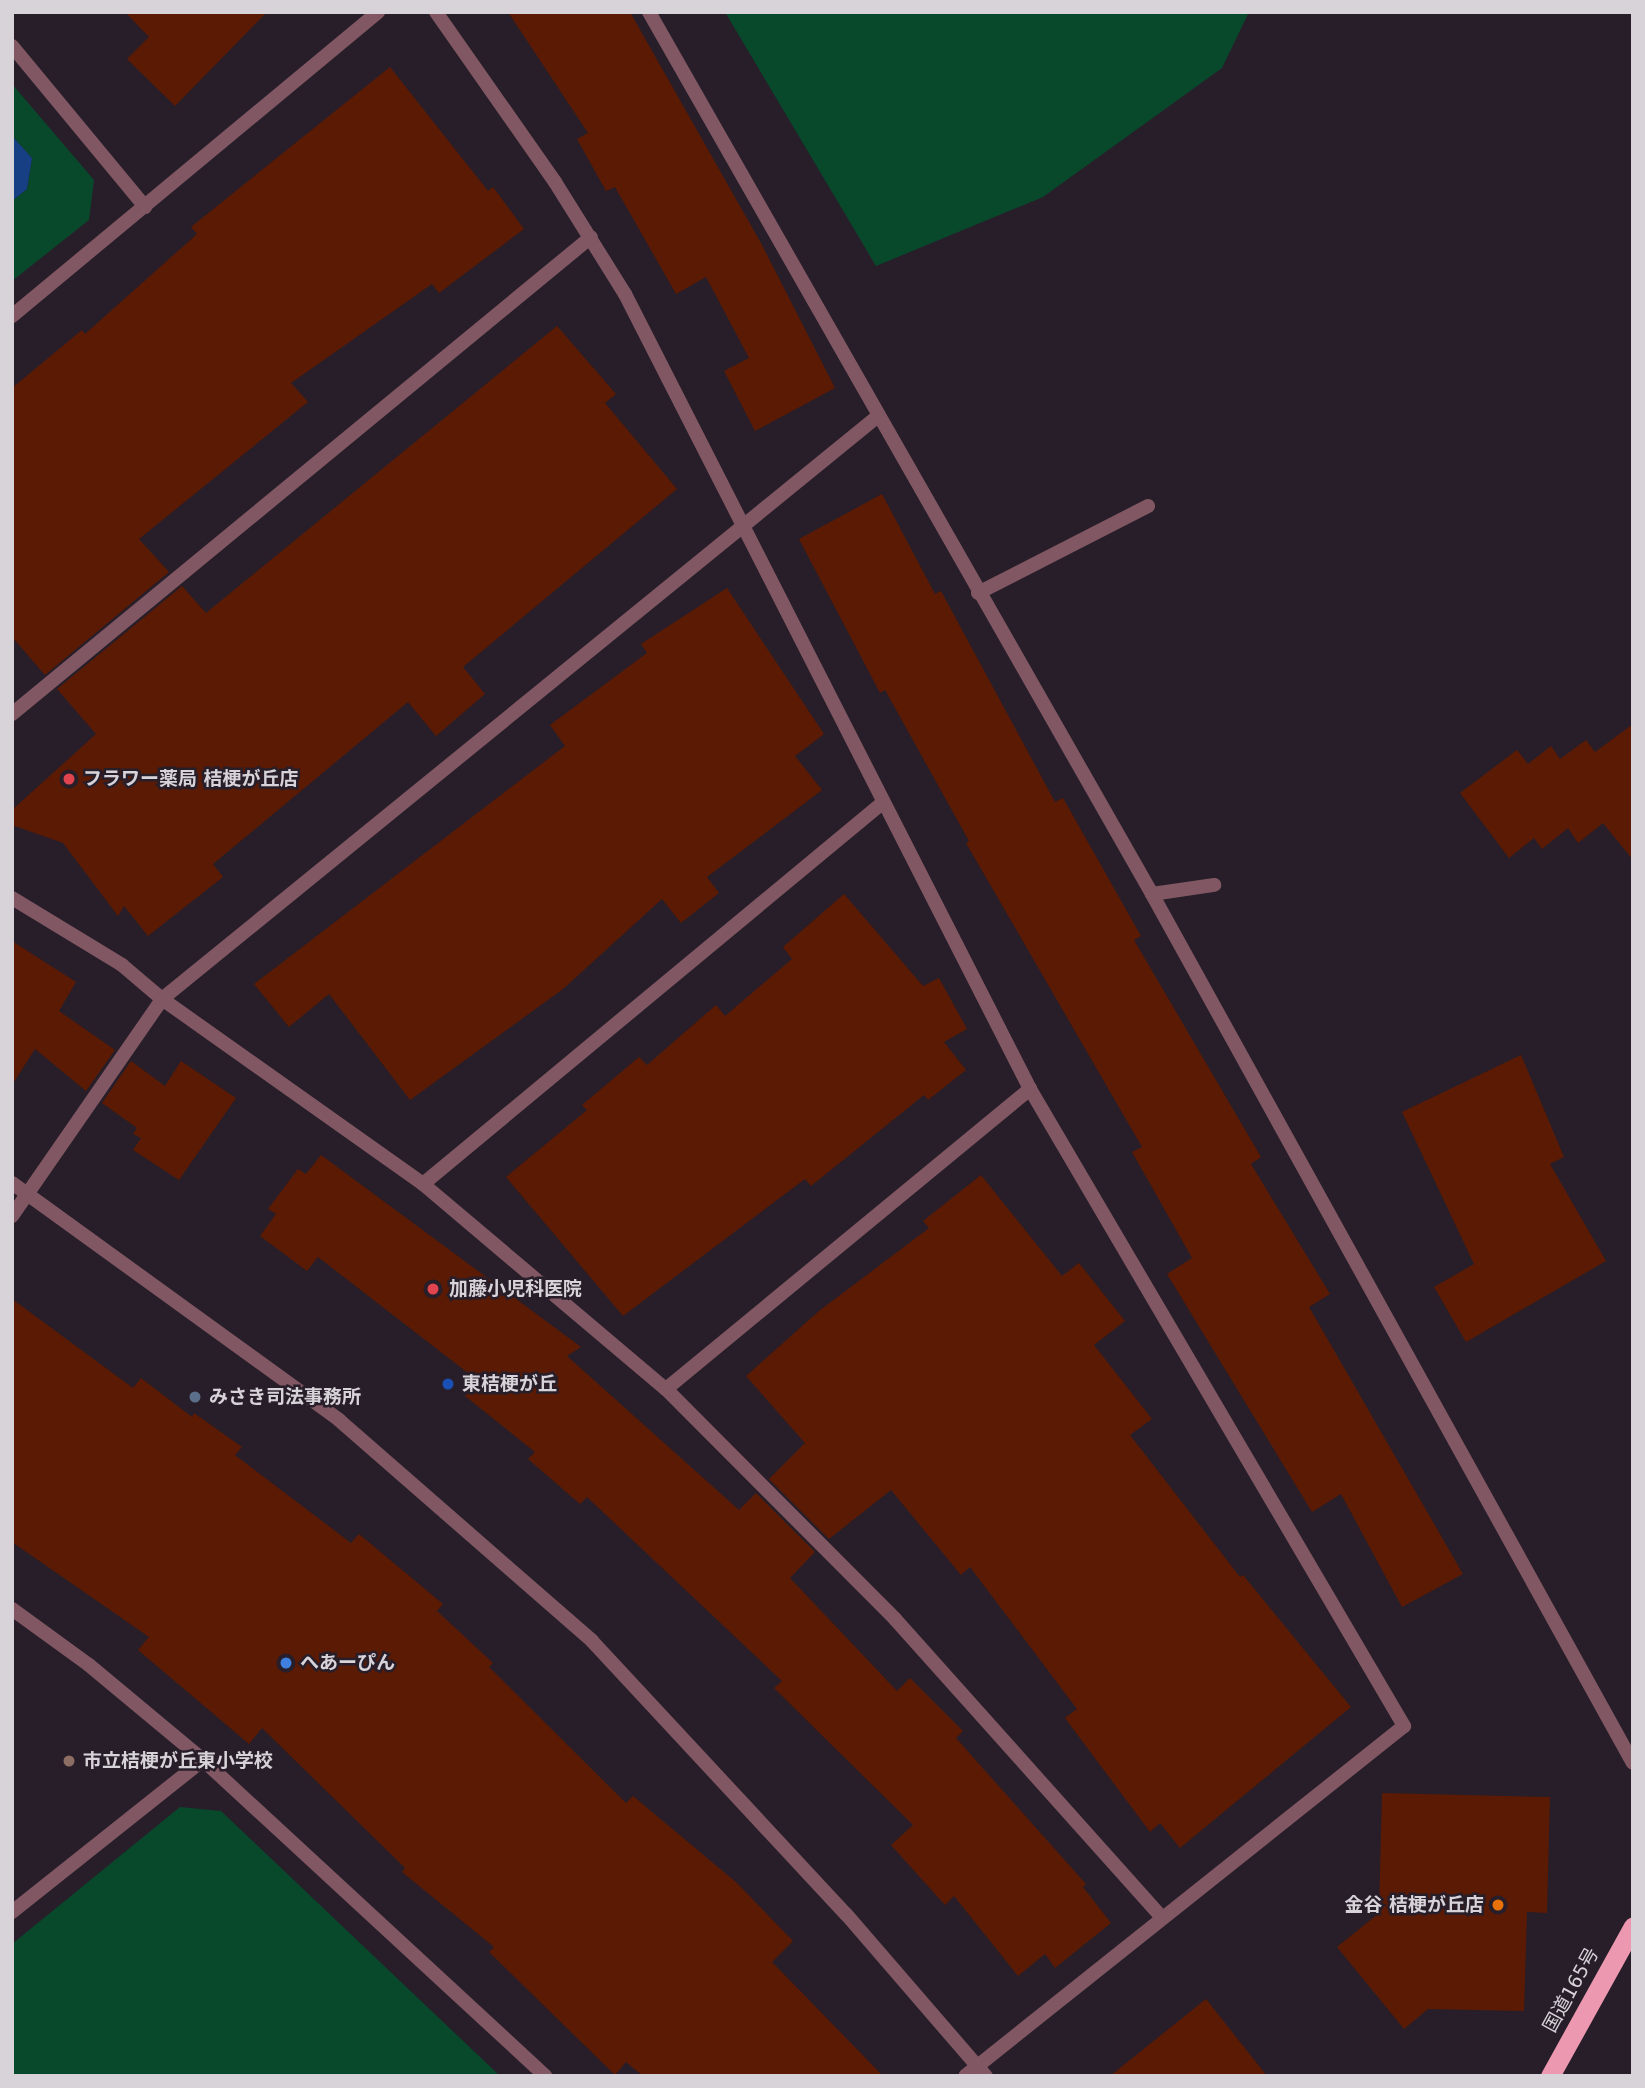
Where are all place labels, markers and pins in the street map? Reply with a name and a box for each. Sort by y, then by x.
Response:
place label: フラワー薬局 桔梗が丘店 [83,768,299,790]
marker: フラワー薬局 桔梗が丘店 [61,771,77,787]
place label: 加藤小児科医院 [449,1278,582,1300]
marker: 加藤小児科医院 [423,1279,443,1299]
place label: 東桔梗が丘 [462,1373,557,1395]
marker: 東桔梗が丘 [440,1376,456,1392]
place label: みさき司法事務所 [209,1386,361,1408]
marker: みさき司法事務所 [187,1389,203,1405]
place label: へあーぴん [300,1652,395,1674]
marker: へあーぴん [278,1655,294,1671]
place label: 市立桔梗が丘東小学校 [83,1750,273,1772]
marker: 市立桔梗が丘東小学校 [61,1753,77,1769]
place label: 金谷 桔梗が丘店 [1344,1894,1484,1916]
marker: 金谷 桔梗が丘店 [1490,1897,1506,1913]

